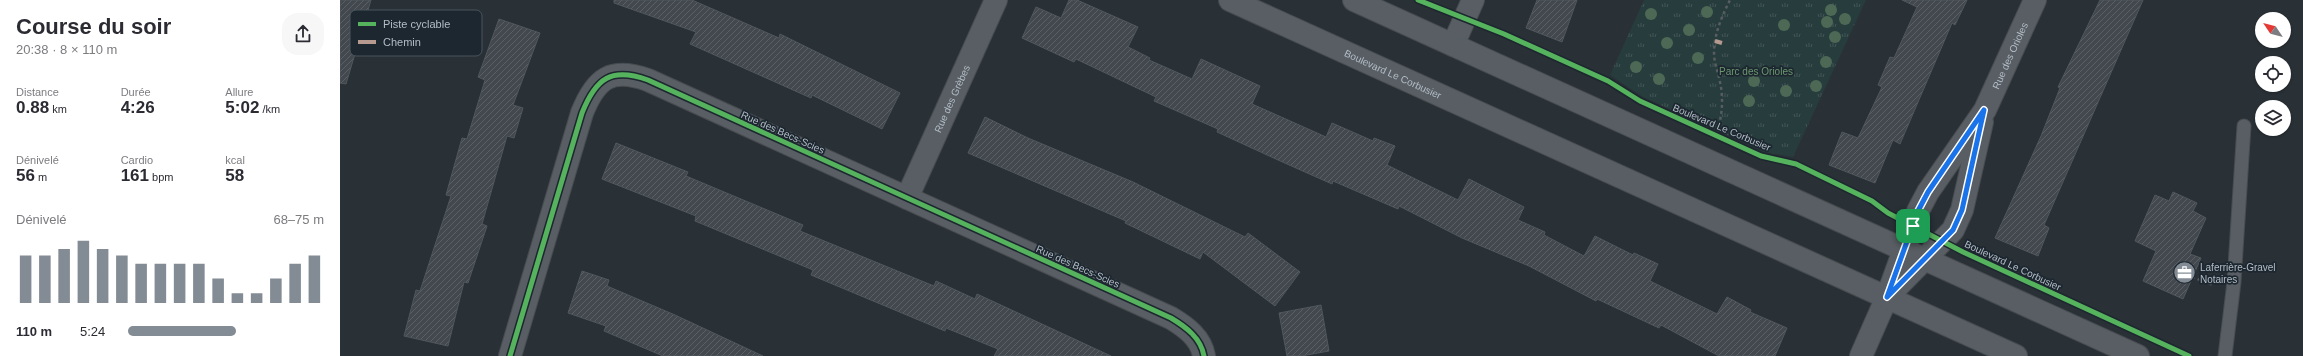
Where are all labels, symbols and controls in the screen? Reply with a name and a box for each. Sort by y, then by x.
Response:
legend [350,10,482,56]
north arrow [2255,12,2291,48]
map controls [2255,12,2291,136]
button: share [282,13,324,55]
text: Course du soir [16,14,171,39]
text: Piste cyclable [383,18,450,30]
street label: Rue des Orioles [1990,21,2030,91]
text: Chemin [383,36,421,48]
text: 20:38 · 8 × 110 m [16,42,117,57]
street label: Boulevard Le Corbusier [1343,48,1444,101]
button: locate [2255,56,2291,92]
street label: Rue des Grèbes [932,63,972,134]
park label: Parc des Orioles [1719,66,1793,77]
text: Distance [16,86,59,98]
text: Durée [121,86,151,98]
text: Allure [225,86,253,98]
text: 0.88 [16,98,49,117]
text: 4:26 [121,98,155,117]
text: 5:02 [225,98,259,117]
button: layers [2255,100,2291,136]
street label: Boulevard Le Corbusier [1671,102,1773,153]
text: km [49,103,67,115]
text: /km [259,103,280,115]
street label: Rue des Becs-Scies [739,109,826,156]
text: Dénivelé [16,154,59,166]
text: Cardio [121,154,153,166]
text: kcal [225,154,245,166]
text: 56 [16,166,35,185]
text: 161 [121,166,149,185]
text: 58 [225,166,244,185]
text: m [35,171,47,183]
text: bpm [149,171,174,183]
pin [1896,209,1930,243]
text: Dénivelé [16,212,67,227]
text: 68–75 m [273,212,324,227]
icon: arrive [1902,215,1924,237]
street label: Boulevard Le Corbusier [1963,238,2063,293]
street label: Rue des Becs-Scies [1034,243,1121,290]
office icon: Laferrière-Gravel Notaires [2172,260,2198,286]
place label: Laferrière-Gravel Notaires [2200,262,2276,285]
text: 110 m [16,324,52,339]
text: 5:24 [80,324,105,339]

